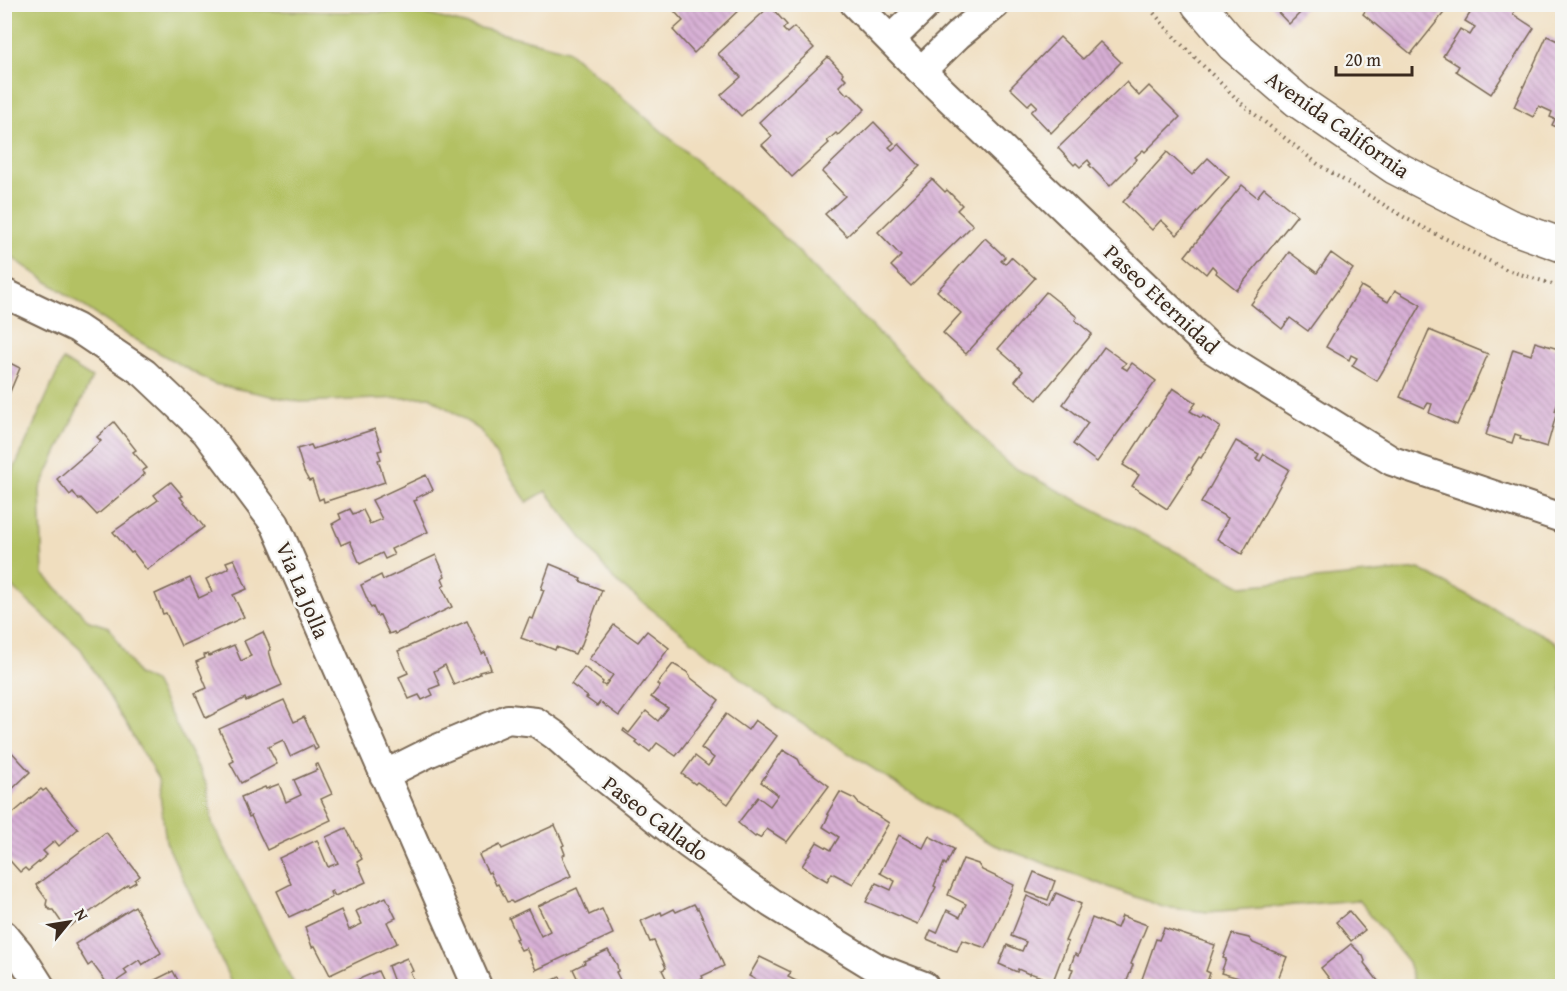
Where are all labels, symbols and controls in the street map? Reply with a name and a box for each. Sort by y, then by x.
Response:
scale bar [1336,39,1412,77]
text: 20 m [1345,46,1381,73]
street label: Avenida California [1259,62,1417,186]
street label: Paseo Eternidad [1097,237,1227,361]
street label: Via La Jolla [268,536,338,644]
street label: Paseo Callado [596,767,716,869]
north arrow [39,892,99,952]
text: N [69,904,95,925]

